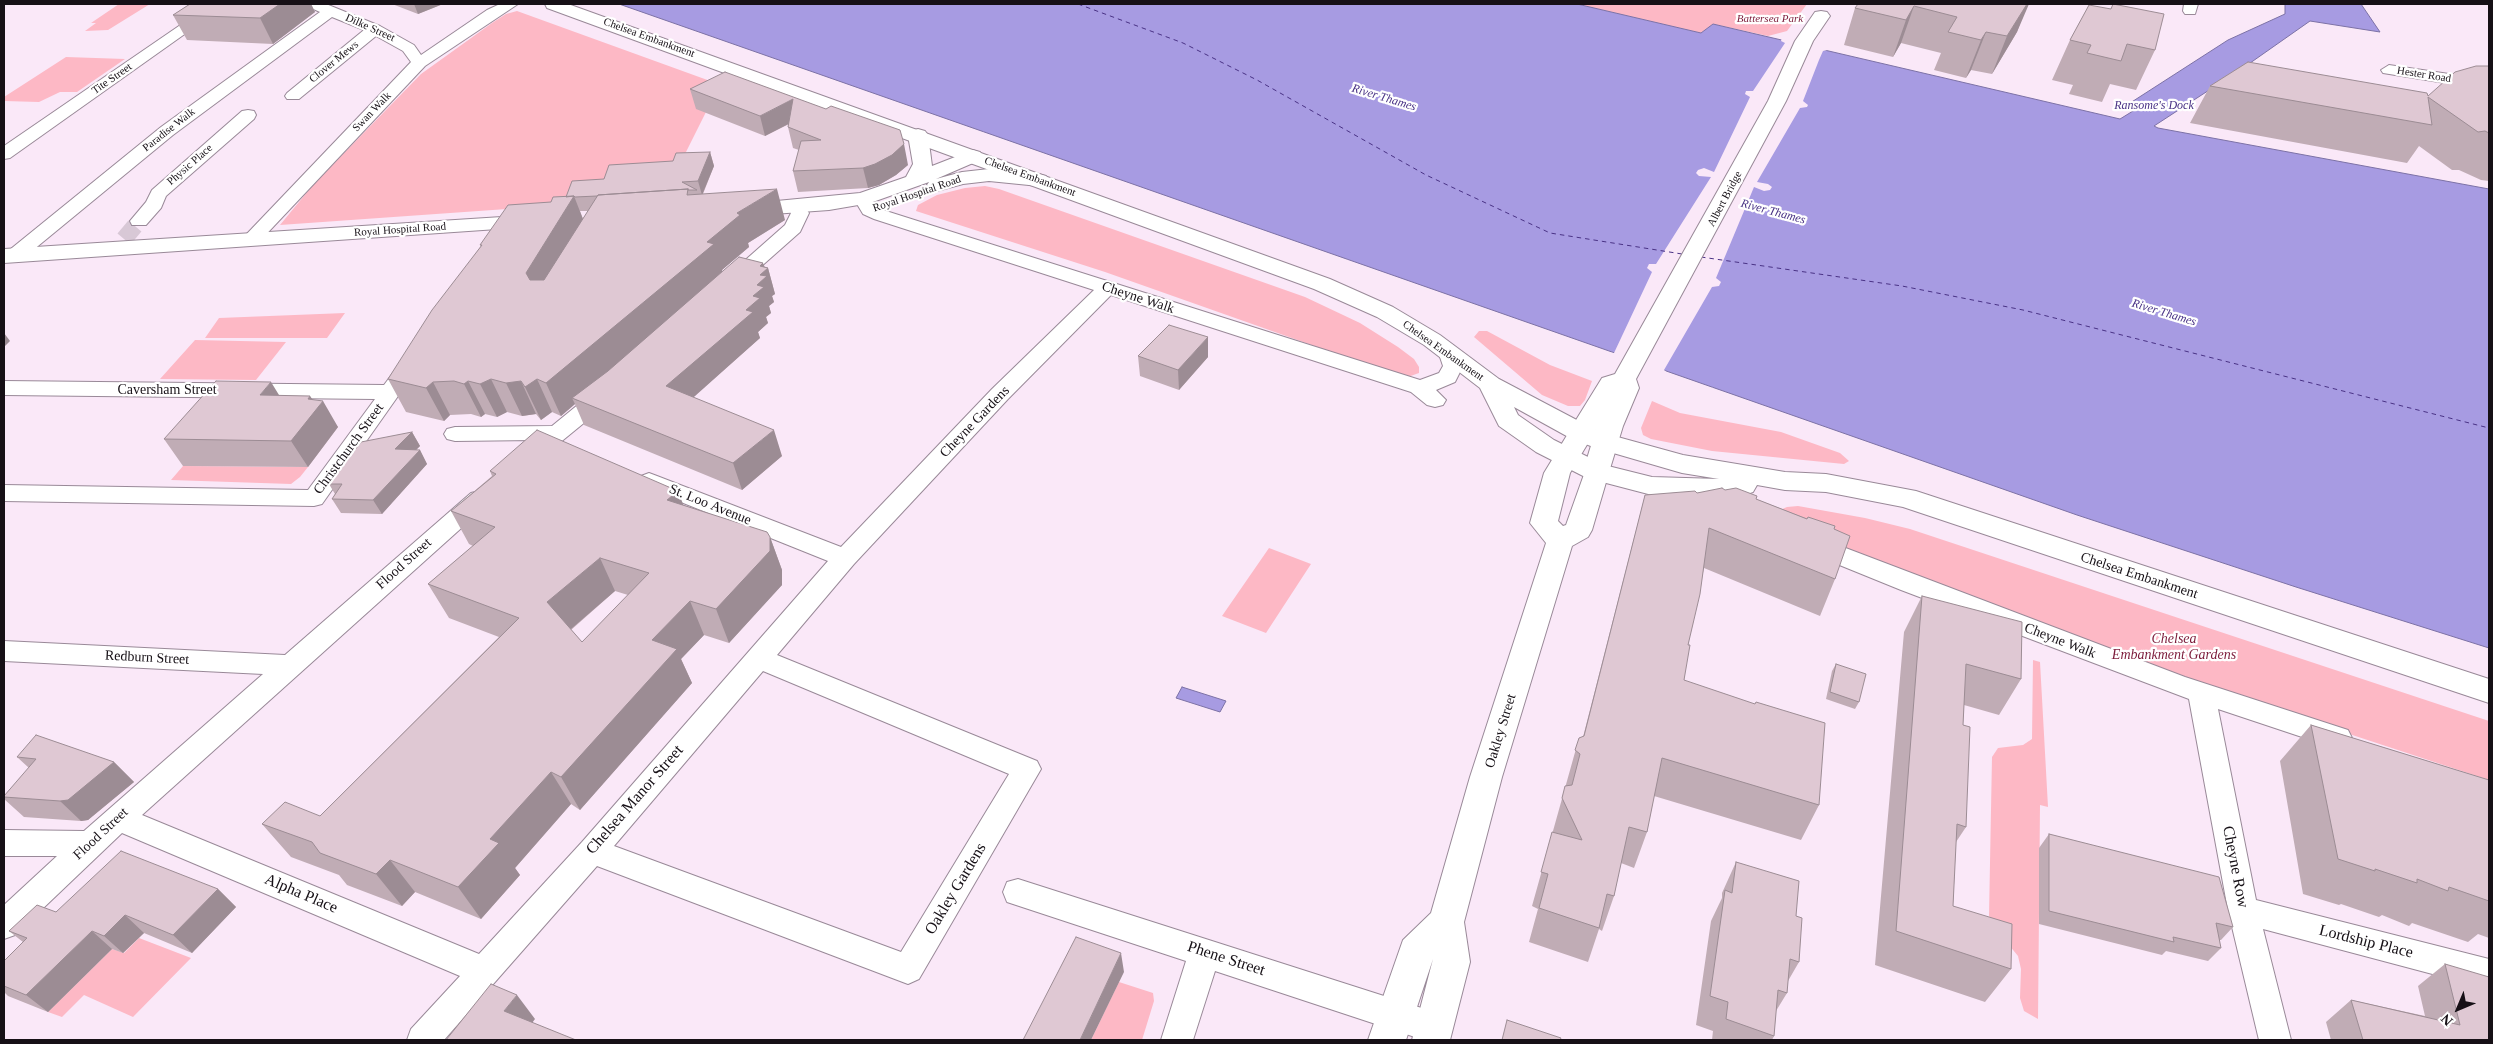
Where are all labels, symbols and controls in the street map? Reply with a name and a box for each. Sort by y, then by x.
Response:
street label: Dilke Street [343,11,397,45]
park label: Battersea Park [1737,12,1803,26]
street label: Chelsea Embankment [602,15,696,61]
street label: Clover Mews [307,38,361,86]
street label: Tite Street [89,60,135,98]
street label: Hester Road [2396,64,2452,86]
water label: River Thames [1350,81,1418,115]
street label: Swan Walk [350,89,394,135]
water label: Ransome's Dock [2114,99,2194,113]
street label: Paradise Walk [140,105,198,155]
street label: Physic Place [165,142,215,188]
street label: Chelsea Embankment [983,154,1077,200]
street label: Albert Bridge [1705,169,1745,229]
street label: Royal Hospital Road [871,173,963,215]
water label: River Thames [1739,196,1807,228]
street label: Royal Hospital Road [354,220,446,240]
street label: Cheyne Walk [1100,278,1176,318]
water label: River Thames [2130,296,2198,330]
street label: Chelsea Embankment [1400,318,1486,384]
street label: Caversham Street [117,382,217,398]
street label: Cheyne Gardens [937,383,1013,461]
street label: Christchurch Street [310,400,388,498]
street label: St. Loo Avenue [666,481,754,529]
street label: Flood Street [373,535,435,593]
street label: Chelsea Embankment [2078,549,2200,603]
street label: Cheyne Walk [2022,620,2098,662]
park label: Chelsea Embankment Gardens [2112,631,2236,664]
street label: Redburn Street [104,647,190,669]
street label: Oakley Street [1482,692,1520,770]
street label: Chelsea Manor Street [582,741,688,859]
street label: Flood Street [70,804,132,864]
street label: Cheyne Row [2218,824,2252,910]
street label: Oakley Gardens [921,840,991,938]
street label: Alpha Place [261,870,341,918]
street label: Lordship Place [2317,921,2415,963]
street label: Phene Street [1185,937,1267,981]
north arrow [2433,984,2483,1034]
text: N [2438,1011,2456,1029]

